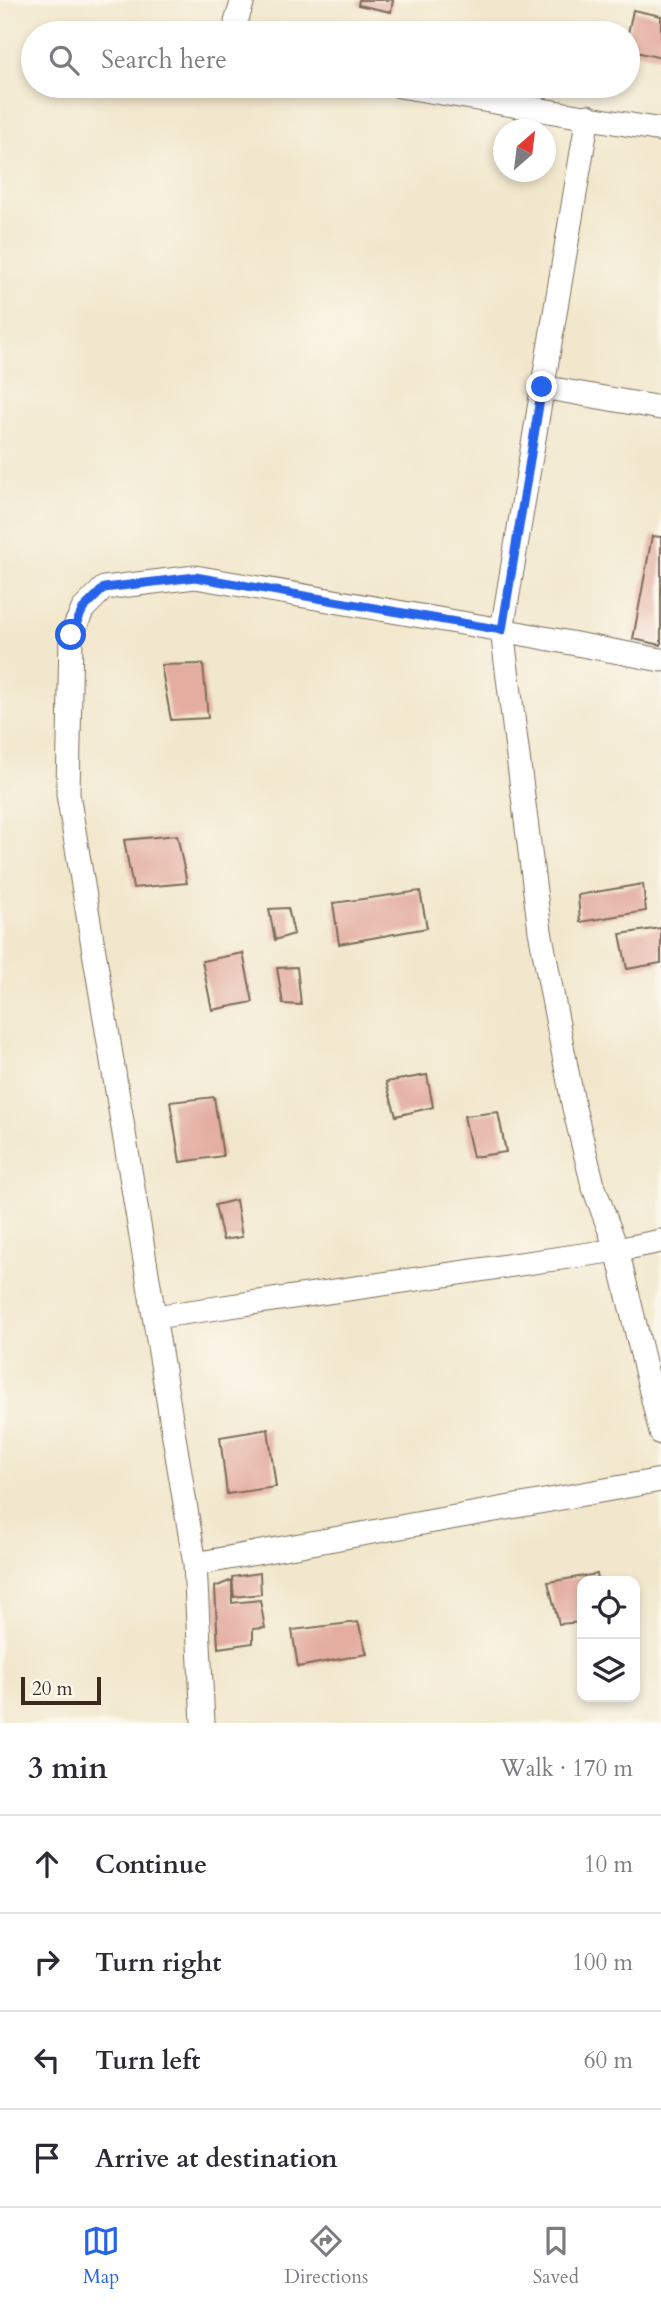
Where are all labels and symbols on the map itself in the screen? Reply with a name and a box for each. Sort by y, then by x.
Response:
north arrow [493,119,556,182]
route end [526,371,557,402]
route start [55,619,86,650]
scale bar [21,1674,102,1706]

